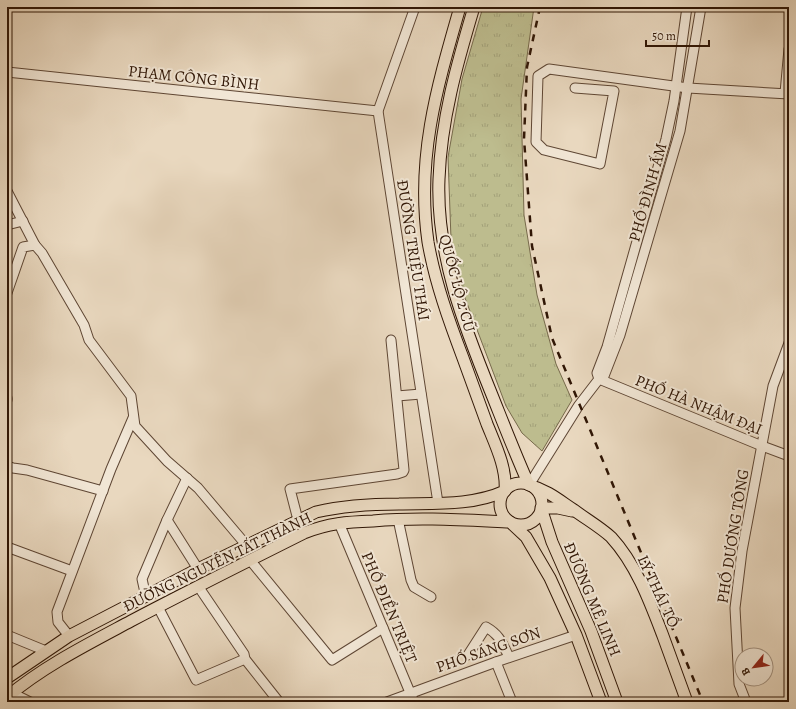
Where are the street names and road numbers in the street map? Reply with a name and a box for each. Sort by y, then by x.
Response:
street label: PHẠM CÔNG BÌNH [127,60,261,96]
street label: PHỐ ĐÌNH ẤM [623,140,673,244]
street label: ĐƯỜNG TRIỆU THÁI [391,178,435,322]
street label: QUỐC LỘ 2 CŨ [433,232,481,335]
street label: PHỐ HÀ NHẬM ĐẠI [632,369,766,440]
street label: PHỐ DƯƠNG TÔNG [712,467,754,605]
street label: ĐƯỜNG NGUYỄN TẤT THÀNH [119,507,316,617]
street label: ĐƯỜNG MÊ LINH [558,539,626,660]
street label: PHỐ ĐIỂN TRIỆT [356,548,423,667]
street label: LÝ THÁI TỔ [632,552,685,631]
street label: PHỐ SÁNG SƠN [433,622,544,678]

